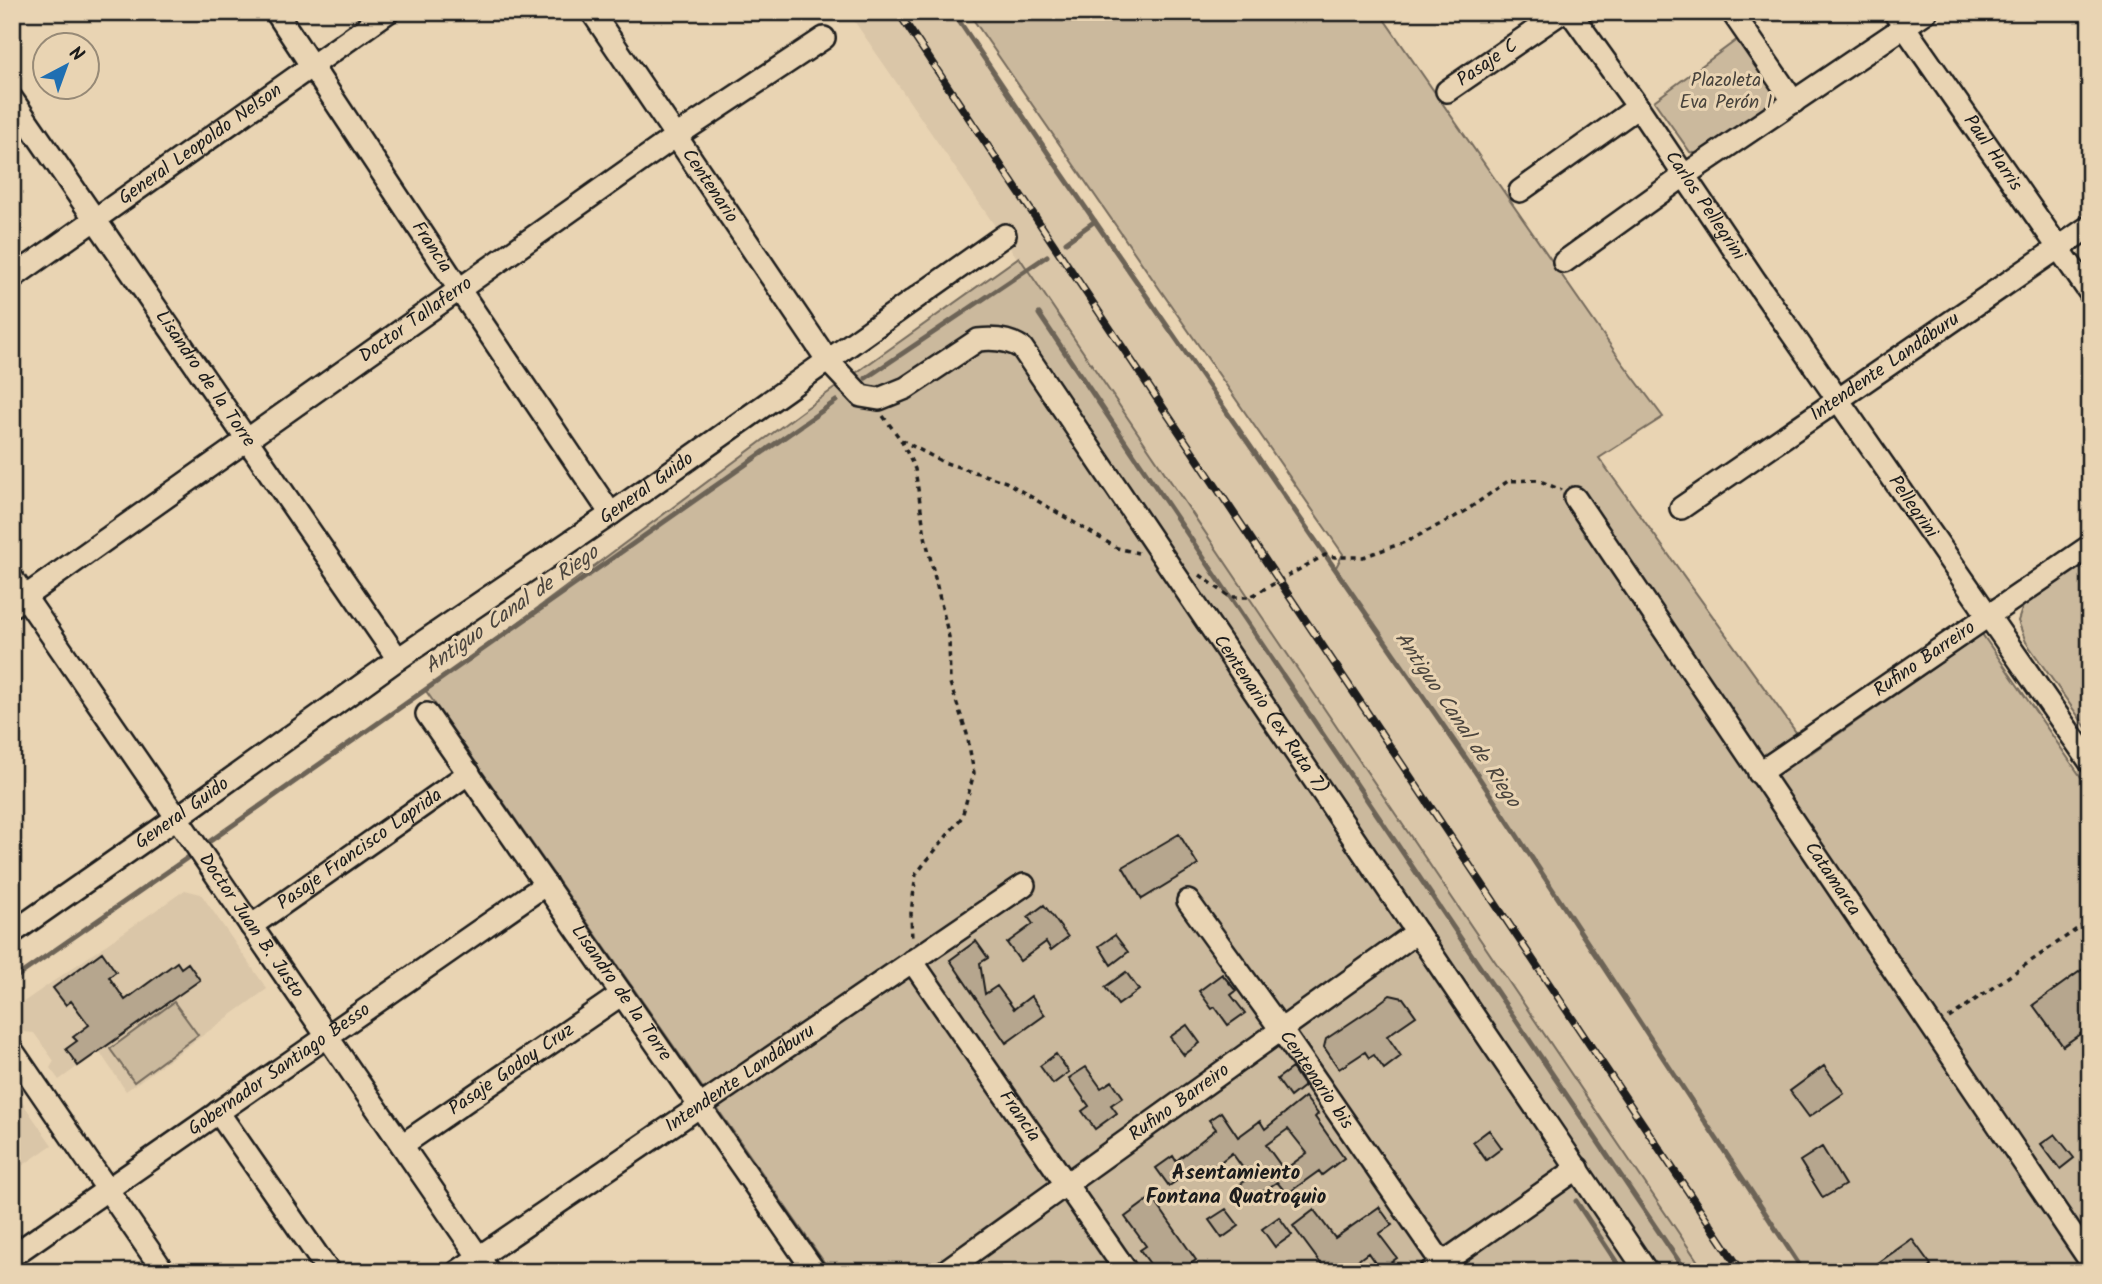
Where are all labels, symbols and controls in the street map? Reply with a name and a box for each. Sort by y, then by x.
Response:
street label: Pasaje C [1451,31,1524,95]
north arrow [32,32,102,102]
text: N [61,39,90,70]
park label: Plazoleta Eva Perón I [1679,66,1773,118]
street label: General Leopoldo Nelson [112,76,289,213]
street label: Paul Harris [1955,109,2030,198]
street label: Centenario [674,143,746,229]
street label: Carlos Pellegrini [1657,145,1753,268]
street label: Francia [403,215,460,279]
street label: Doctor Tallaferro [353,269,479,371]
street label: Lisandro de la Torre [147,304,263,454]
street label: Intendente Landáburu [1804,305,1966,430]
street label: General Guido [594,445,700,533]
street label: Pellegrini [1880,469,1946,546]
water label: Antiguo Canal de Riego [418,536,607,683]
street label: Rufino Barreiro [1868,613,1982,705]
water label: Antiguo Canal de Riego [1386,625,1529,816]
street label: Centenario (ex Ruta 7) [1205,629,1335,801]
street label: General Guido [129,770,236,857]
street label: Pasaje Francisco Laprida [271,781,449,918]
street label: Catamarca [1796,836,1868,923]
street label: Doctor Juan B. Justo [190,847,312,1004]
street label: Lisandro de la Torre [563,919,680,1068]
street label: Gobernador Santiago Besso [182,995,377,1144]
street label: Pasaje Godoy Cruz [442,1016,581,1124]
street label: Intendente Landáburu [659,1017,822,1141]
street label: Centenario bis [1271,1024,1361,1136]
street label: Rufino Barreiro [1123,1056,1236,1149]
street label: Francia [991,1084,1048,1149]
district label: Asentamiento Fontana Quatroquio [1146,1157,1327,1214]

